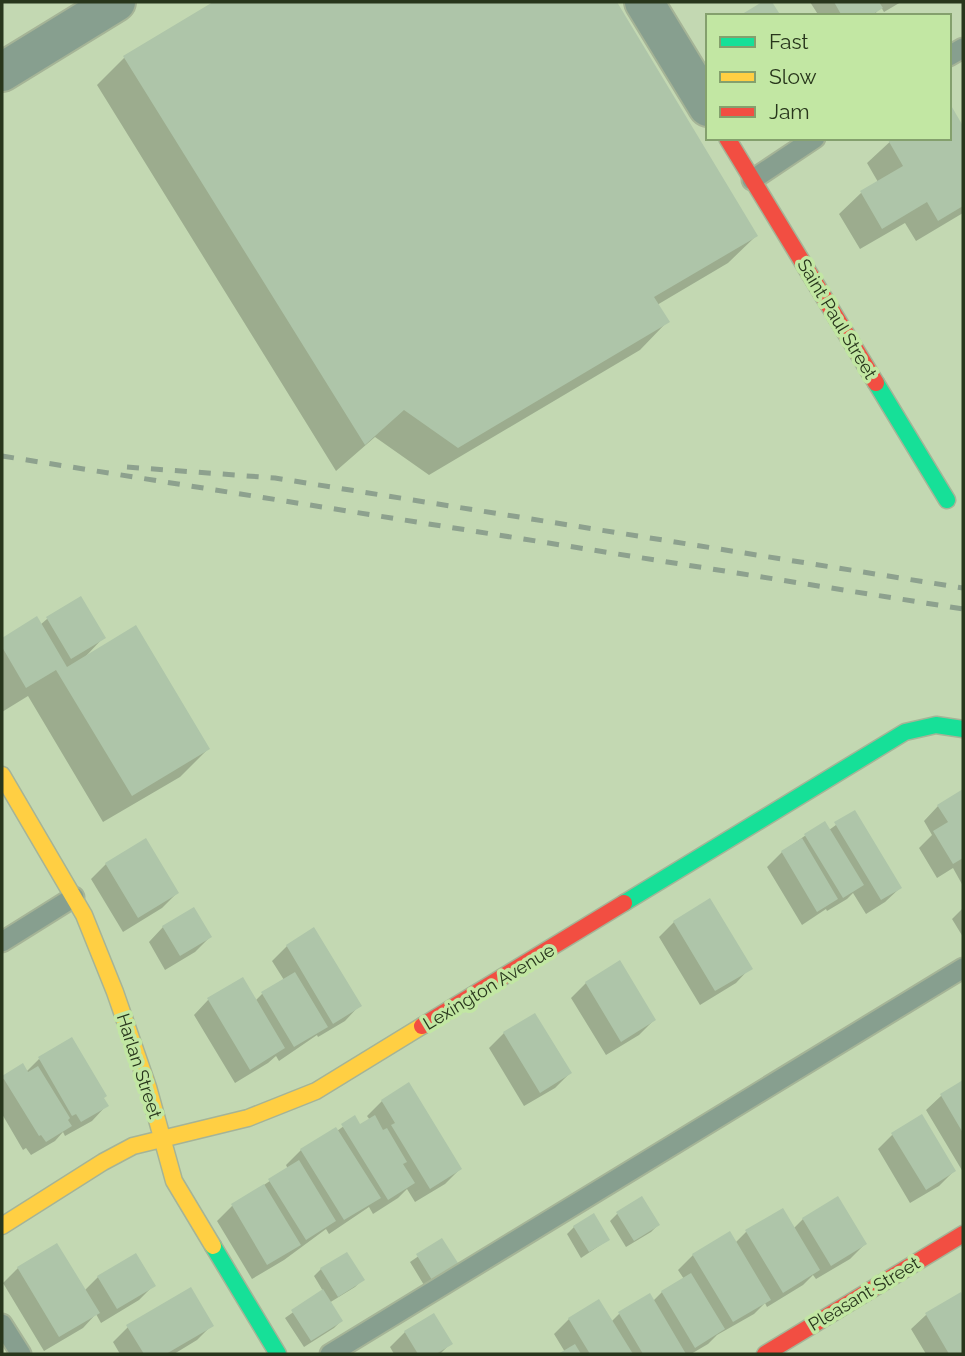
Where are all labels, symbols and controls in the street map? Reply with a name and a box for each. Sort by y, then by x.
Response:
legend [706,14,951,140]
text: Fast [769,29,809,54]
text: Slow [769,64,817,89]
text: Jam [769,99,810,124]
street label: Saint Paul Street [793,255,881,382]
street label: Lexington Avenue [419,939,559,1034]
street label: Harlan Street [113,1011,166,1121]
street label: Pleasant Street [804,1252,923,1335]

